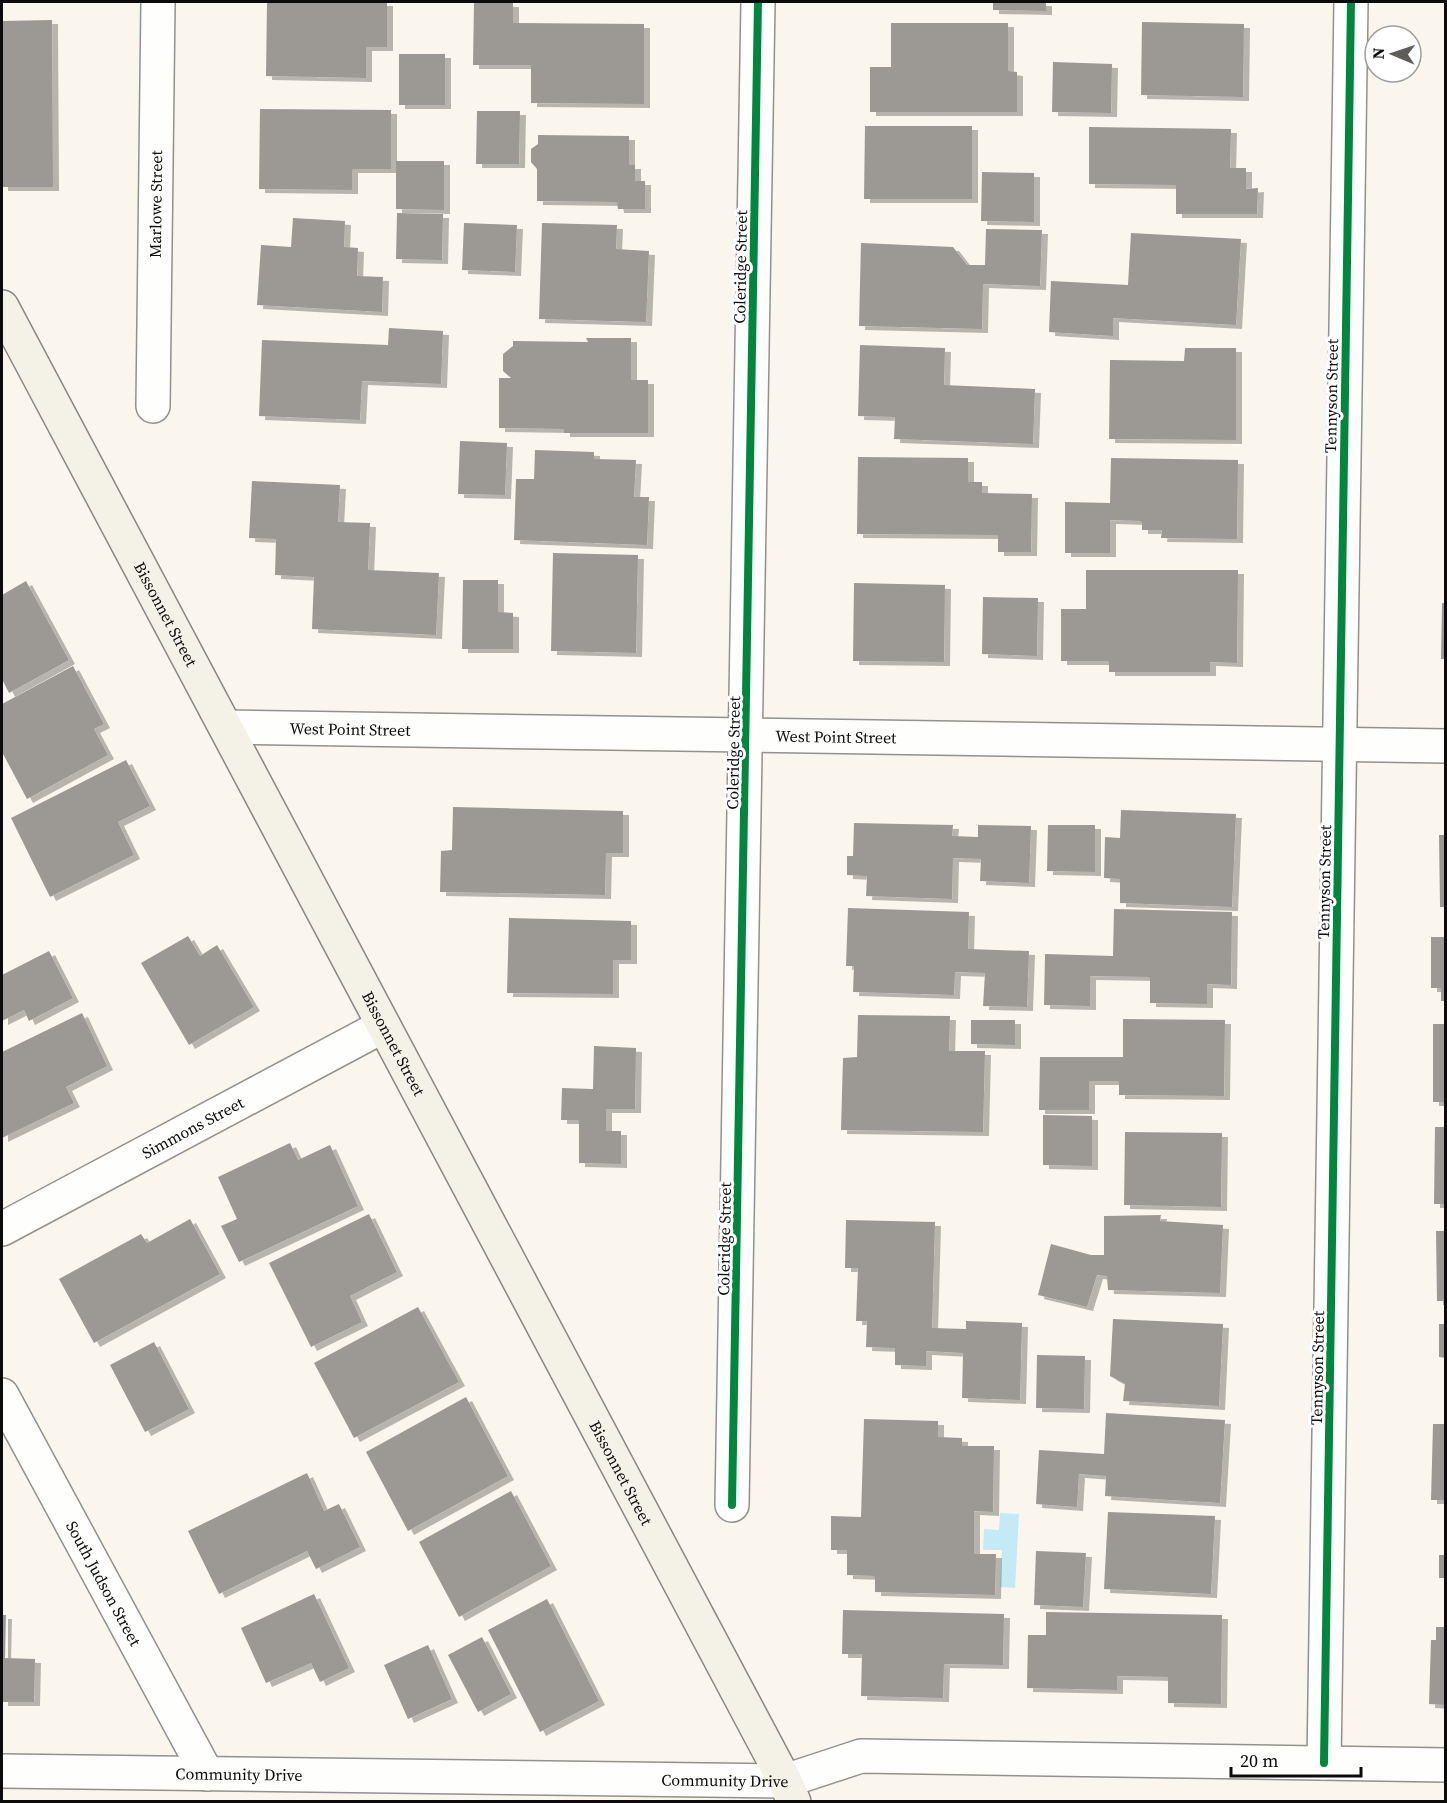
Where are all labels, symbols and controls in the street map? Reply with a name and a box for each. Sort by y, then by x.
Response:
north arrow [1363,24,1423,84]
text: N [1367,47,1389,60]
street label: Marlowe Street [144,149,167,258]
street label: Coleridge Street [728,209,752,324]
street label: Tennyson Street [1319,338,1343,453]
street label: Bissonnet Street [129,558,203,671]
street label: Coleridge Street [721,695,745,810]
street label: West Point Street [289,717,411,741]
street label: West Point Street [775,725,897,748]
street label: Tennyson Street [1312,824,1336,939]
street label: Bissonnet Street [357,987,431,1100]
street label: Simmons Street [138,1091,248,1164]
street label: Coleridge Street [712,1181,736,1296]
street label: Tennyson Street [1305,1310,1329,1425]
street label: Bissonnet Street [584,1417,658,1530]
street label: South Judson Street [61,1517,147,1650]
scale bar [1231,1740,1362,1778]
text: 20 m [1240,1748,1278,1773]
street label: Community Drive [175,1762,303,1786]
street label: Community Drive [661,1768,789,1792]

